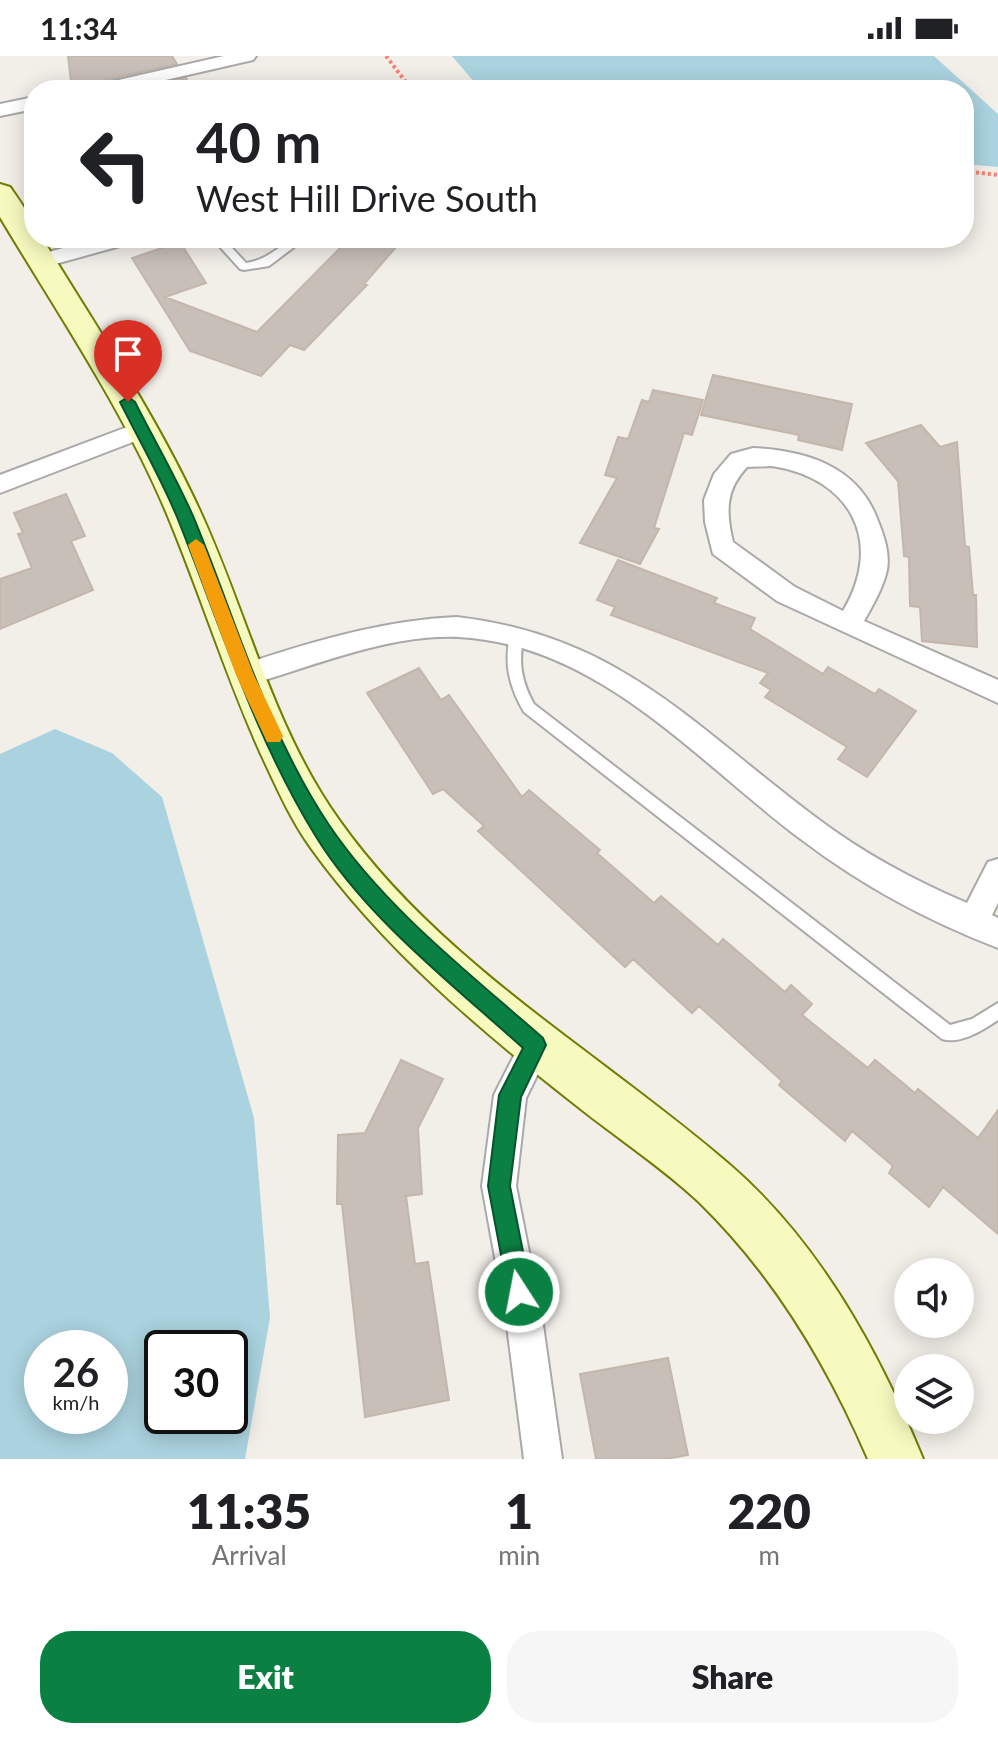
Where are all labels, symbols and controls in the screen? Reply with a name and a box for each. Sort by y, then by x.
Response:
text: 11:34 [40,10,117,46]
text: 40 m [196,108,321,175]
icon: left [64,112,168,216]
text: West Hill Drive South [196,176,538,220]
pin [94,320,162,402]
icon: arrive [106,332,150,376]
position arrow [477,1250,561,1334]
map controls [894,1258,974,1434]
button: sound [894,1258,974,1338]
speed limit sign: 30 [144,1330,248,1434]
text: 26 [53,1348,99,1396]
button: layers [894,1354,974,1434]
text: km/h [53,1390,99,1414]
text: 11:35 [187,1482,311,1539]
text: 1 [505,1482,533,1539]
text: 220 [727,1482,811,1539]
text: Arrival [212,1539,287,1571]
text: min [498,1539,540,1571]
text: m [758,1539,780,1571]
button: Exit [40,1631,491,1723]
button: Share [507,1631,958,1723]

